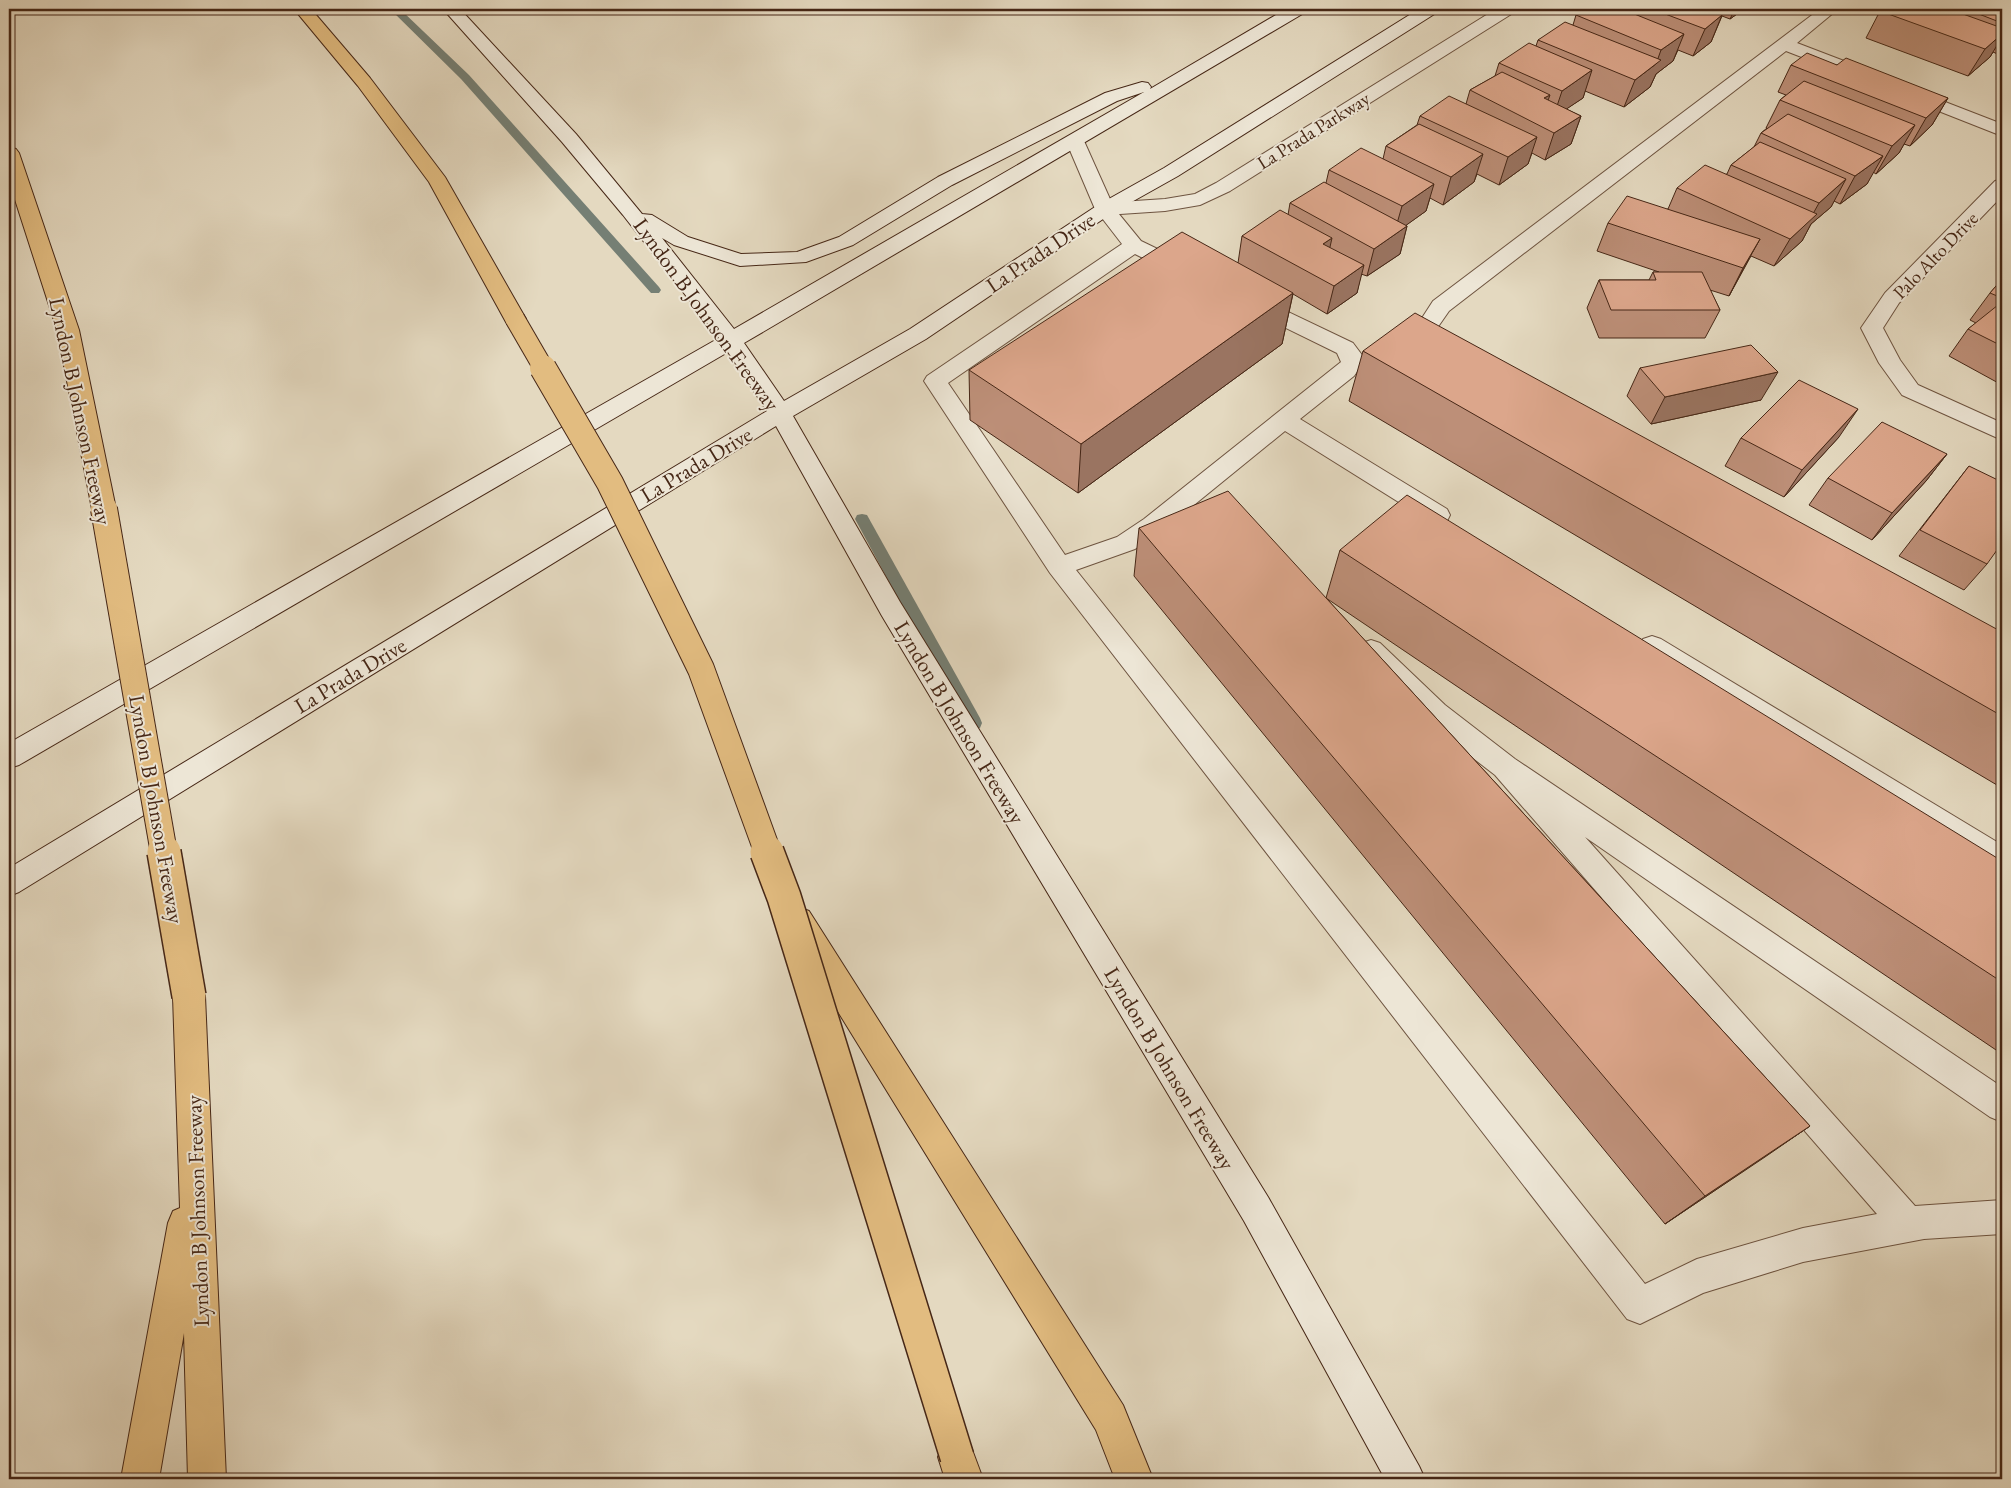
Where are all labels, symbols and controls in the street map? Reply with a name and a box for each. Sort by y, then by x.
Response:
street label: La Prada Parkway [1252,85,1375,175]
street label: La Prada Drive [980,205,1101,300]
street label: Palo Alto Drive [1887,206,1983,304]
street label: Lyndon B Johnson Freeway [627,212,787,417]
street label: Lyndon B Johnson Freeway [42,295,119,528]
street label: La Prada Drive [635,419,758,509]
street label: Lyndon B Johnson Freeway [887,615,1032,829]
street label: La Prada Drive [289,630,412,720]
street label: Lyndon B Johnson Freeway [122,692,191,926]
street label: Lyndon B Johnson Freeway [1097,961,1242,1175]
street label: Lyndon B Johnson Freeway [179,1094,216,1327]

